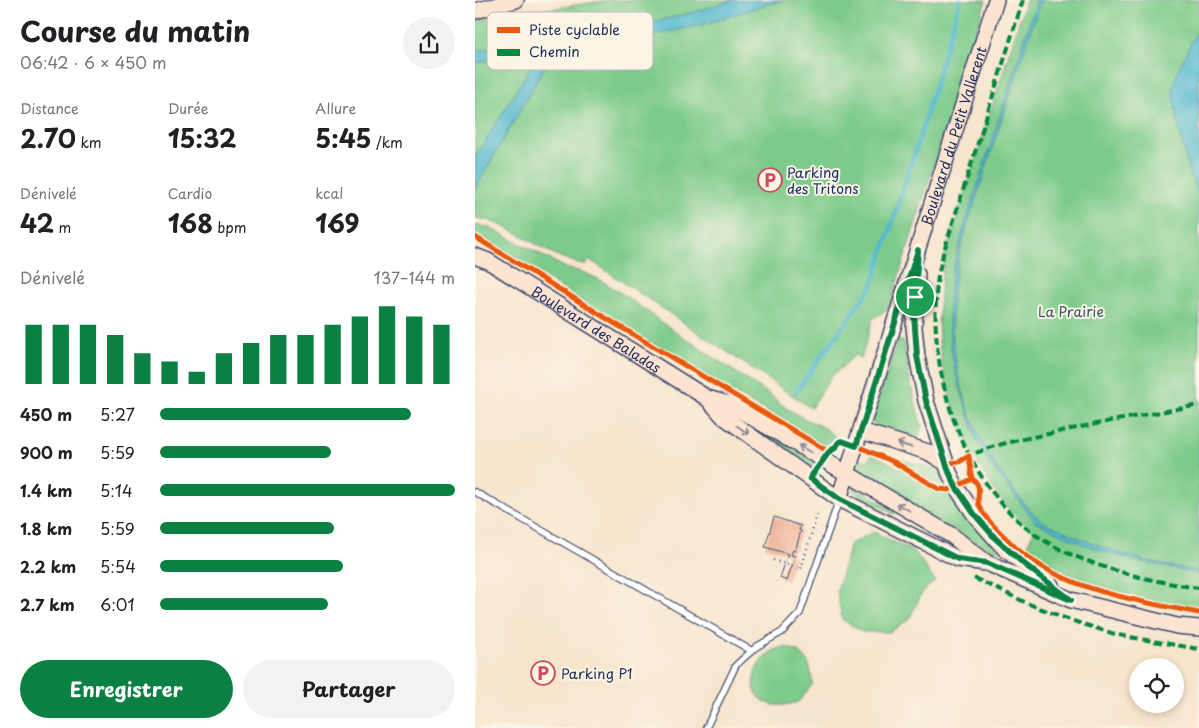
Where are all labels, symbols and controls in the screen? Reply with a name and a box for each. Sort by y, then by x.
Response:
text: Course du matin [20,9,250,52]
legend [487,12,653,70]
button: share [403,17,455,69]
text: Piste cyclable [529,19,620,40]
text: Chemin [529,41,580,62]
street label: Boulevard du Petit Vallerent [915,43,991,228]
text: 06:42 · 6 × 450 m [20,50,167,74]
text: Distance [20,98,79,119]
text: Durée [168,98,209,119]
text: Allure [315,98,356,119]
text: 2.70 [20,119,76,157]
text: 15:32 [168,119,236,157]
text: 5:45 [315,119,372,157]
text: km [76,132,102,153]
text: /km [372,132,403,153]
place label: Parking des Tritons [787,162,859,199]
parking icon: Parking des Tritons [757,167,783,193]
text: Dénivelé [20,183,77,204]
text: Cardio [168,183,212,204]
text: kcal [315,183,343,204]
text: 42 [20,204,54,242]
text: 168 [168,204,213,242]
text: 169 [315,204,359,242]
text: m [54,217,71,238]
text: bpm [213,217,246,238]
text: Dénivelé [20,265,85,289]
text: 137–144 m [374,265,455,289]
pin [894,276,936,318]
street label: Boulevard des Baladas [528,280,666,377]
icon: arrive [901,283,929,311]
park label: La Prairie [1038,301,1104,322]
text: 450 m [20,402,72,426]
text: 5:27 [100,402,135,426]
one-way arrow [736,425,750,435]
text: 900 m [20,440,73,464]
text: 5:59 [100,440,135,464]
one-way arrow [897,440,913,449]
one-way arrow [799,444,813,454]
text: 1.4 km [20,478,72,502]
text: 5:14 [100,478,133,502]
one-way arrow [896,501,910,511]
text: 1.8 km [20,516,72,540]
text: 5:59 [100,516,135,540]
text: 2.2 km [20,554,76,578]
text: 5:54 [100,554,136,578]
text: 2.7 km [20,592,75,616]
text: 6:01 [100,592,135,616]
map controls [1129,658,1184,713]
button: locate [1129,658,1184,713]
button: Enregistrer [20,660,233,718]
button: Partager [243,660,455,718]
parking icon: Parking P1 [530,660,556,686]
place label: Parking P1 [561,663,633,684]

